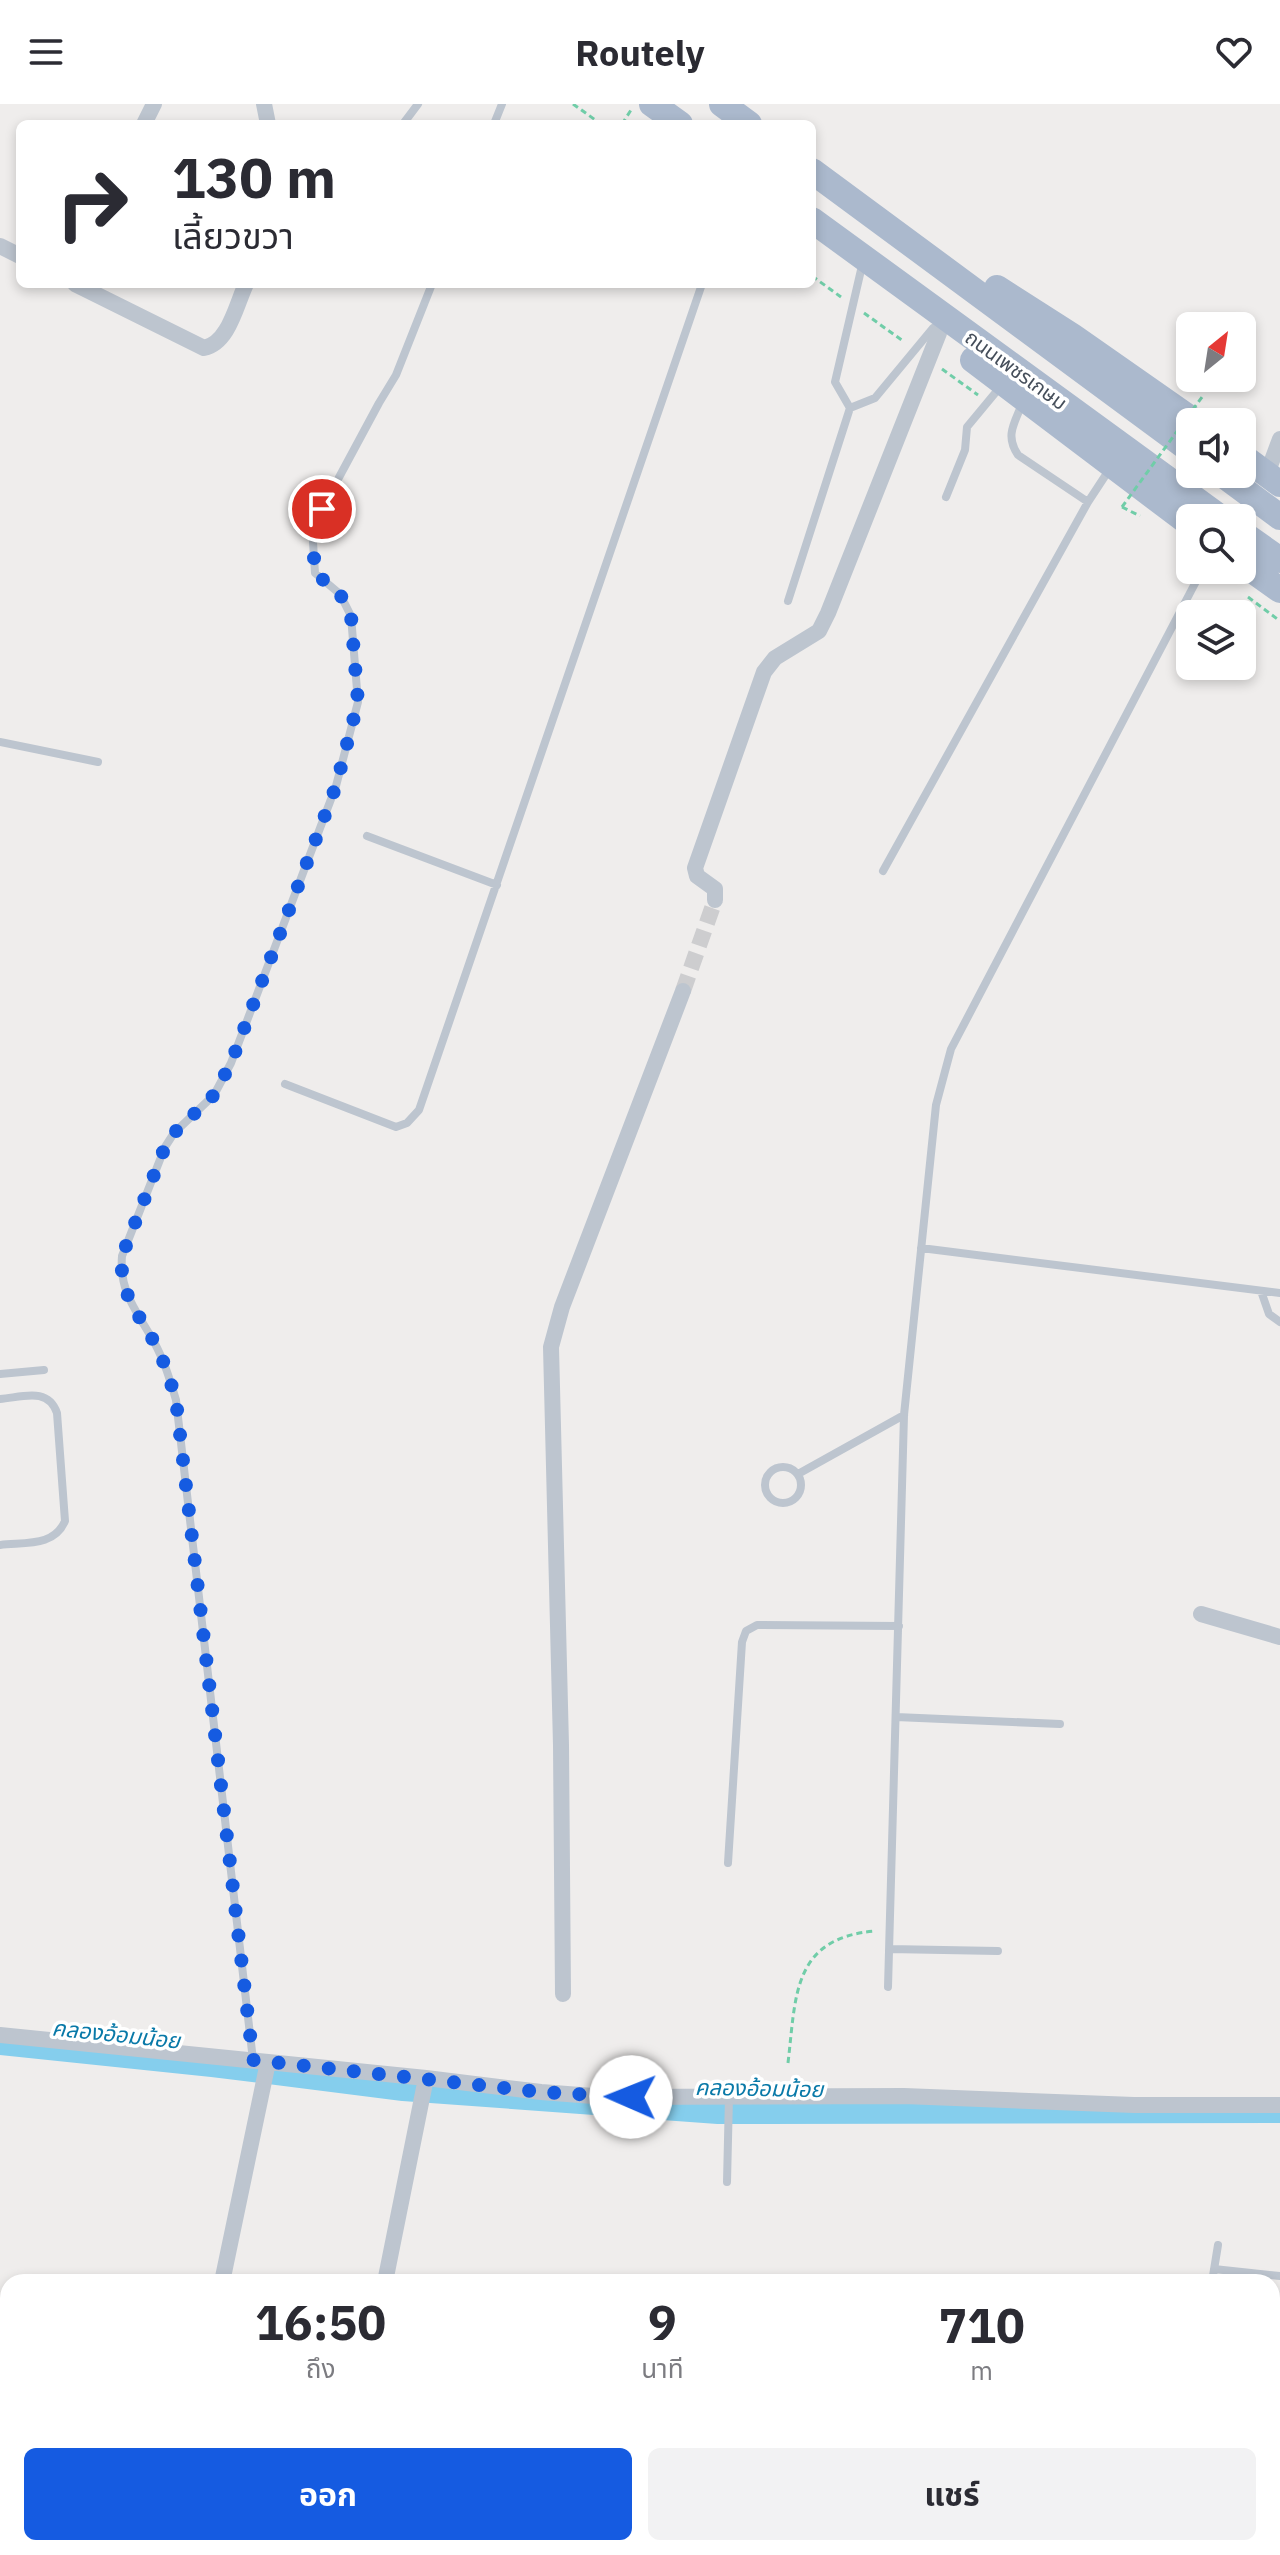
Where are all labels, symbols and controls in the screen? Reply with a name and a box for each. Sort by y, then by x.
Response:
text: Routely [575,29,705,76]
icon: menu [24,30,68,74]
icon: heart [1212,30,1256,74]
text: 130 m [172,141,336,213]
icon: right [40,152,144,256]
text: เลี้ยวขวา [172,212,294,259]
north arrow [1176,312,1256,392]
map controls [1176,312,1256,680]
street label: ถนนเพชรเกษม [960,323,1073,416]
button: sound [1176,408,1256,488]
pin [288,475,356,543]
icon: arrive [300,487,344,531]
button: search [1176,504,1256,584]
button: layers [1176,600,1256,680]
water label: คลองอ้อมน้อย [51,2012,183,2055]
position arrow [589,2055,673,2139]
water label: คลองอ้อมน้อย [695,2072,825,2103]
text: 16:50 [255,2291,386,2353]
text: 9 [648,2291,677,2353]
text: 710 [939,2294,1025,2356]
text: ถึง [306,2351,335,2385]
text: นาที [641,2351,683,2385]
text: m [970,2353,993,2387]
button: ออก [24,2448,632,2540]
button: แชร์ [648,2448,1256,2540]

